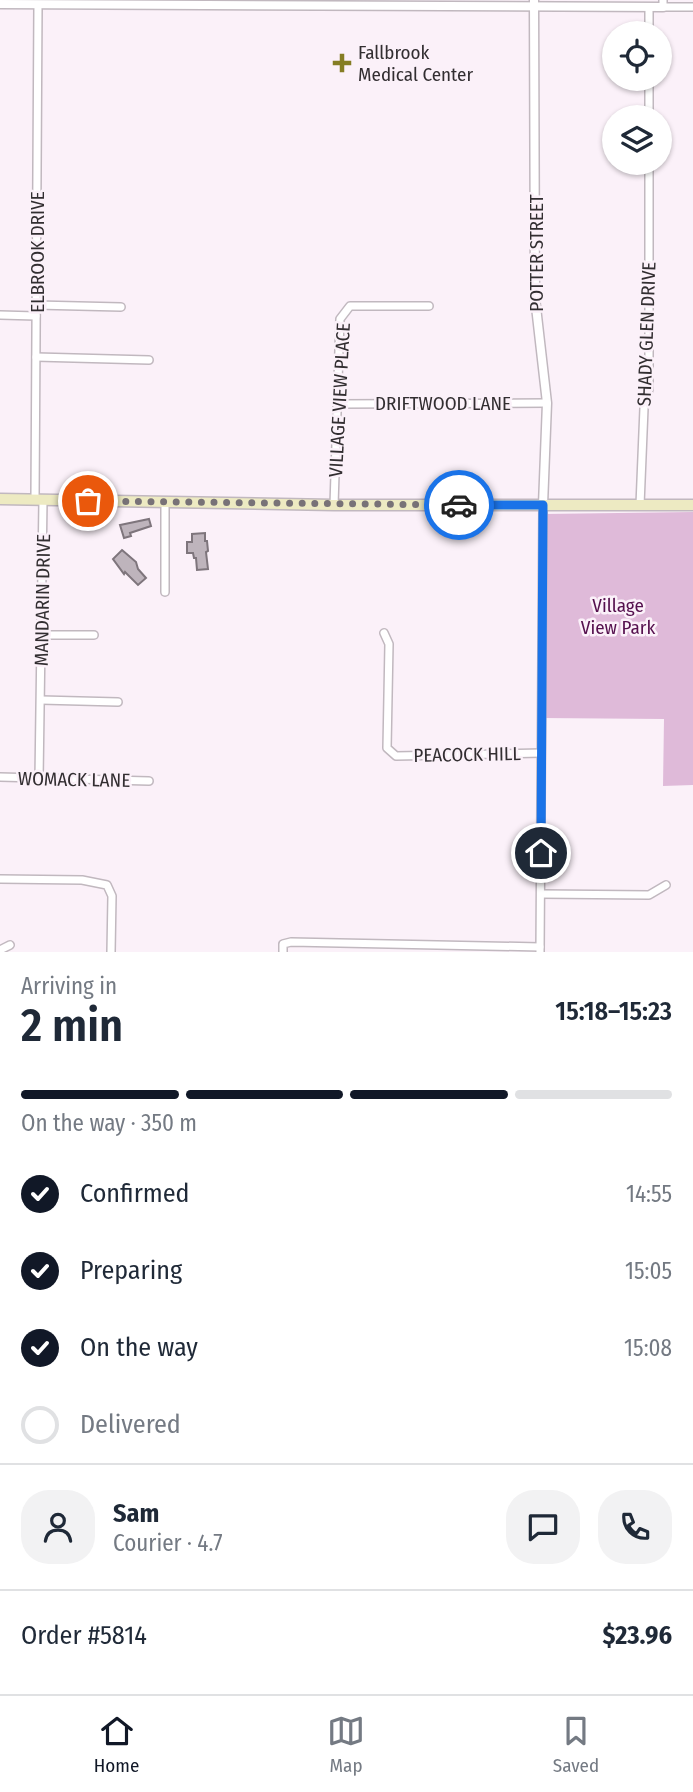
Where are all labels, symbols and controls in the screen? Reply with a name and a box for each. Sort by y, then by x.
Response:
map controls [602,21,672,175]
button: locate [602,21,672,91]
place label: Fallbrook Medical Center [358,41,473,86]
marker: Fallbrook Medical Center [332,53,352,73]
button: layers [602,105,672,175]
street label: ELBROOK DRIVE [26,191,49,313]
street label: POTTER STREET [525,194,548,312]
street label: SHADY GLEN DRIVE [632,261,661,407]
street label: VILLAGE VIEW PLACE [324,322,355,478]
street label: DRIFTWOOD LANE [375,392,511,415]
courier [424,470,494,540]
pin [58,471,118,531]
icon: bag [69,482,107,520]
icon: car [440,486,478,524]
street label: MANDARIN DRIVE [30,534,55,666]
park label: Village View Park [581,594,655,639]
street label: PEACOCK HILL [413,742,521,767]
street label: WOMACK LANE [18,767,130,792]
pin [511,823,571,883]
icon: home [522,834,560,872]
text: Arriving in [21,972,117,1000]
text: 15:18–15:23 [555,996,672,1027]
text: 2 min [21,998,123,1053]
text: On the way · 350 m [21,1109,197,1137]
icon: check [21,1175,59,1213]
text: Confirmed [80,1178,190,1209]
text: 14:55 [626,1180,672,1208]
icon: check [21,1252,59,1290]
text: Preparing [80,1255,182,1286]
text: 15:05 [625,1257,672,1285]
icon: check [21,1329,59,1367]
text: On the way [80,1332,198,1363]
text: 15:08 [624,1334,672,1362]
text: Delivered [80,1409,181,1440]
button: person [21,1490,95,1564]
button: chat [506,1490,580,1564]
button: phone [598,1490,672,1564]
text: Sam [113,1498,159,1529]
text: Courier · 4.7 [113,1529,223,1557]
text: Order #5814 [21,1620,147,1651]
text: $23.96 [603,1620,672,1651]
tab: Home [94,1712,139,1777]
tab: Map [327,1712,365,1777]
tab: Saved [553,1712,599,1777]

